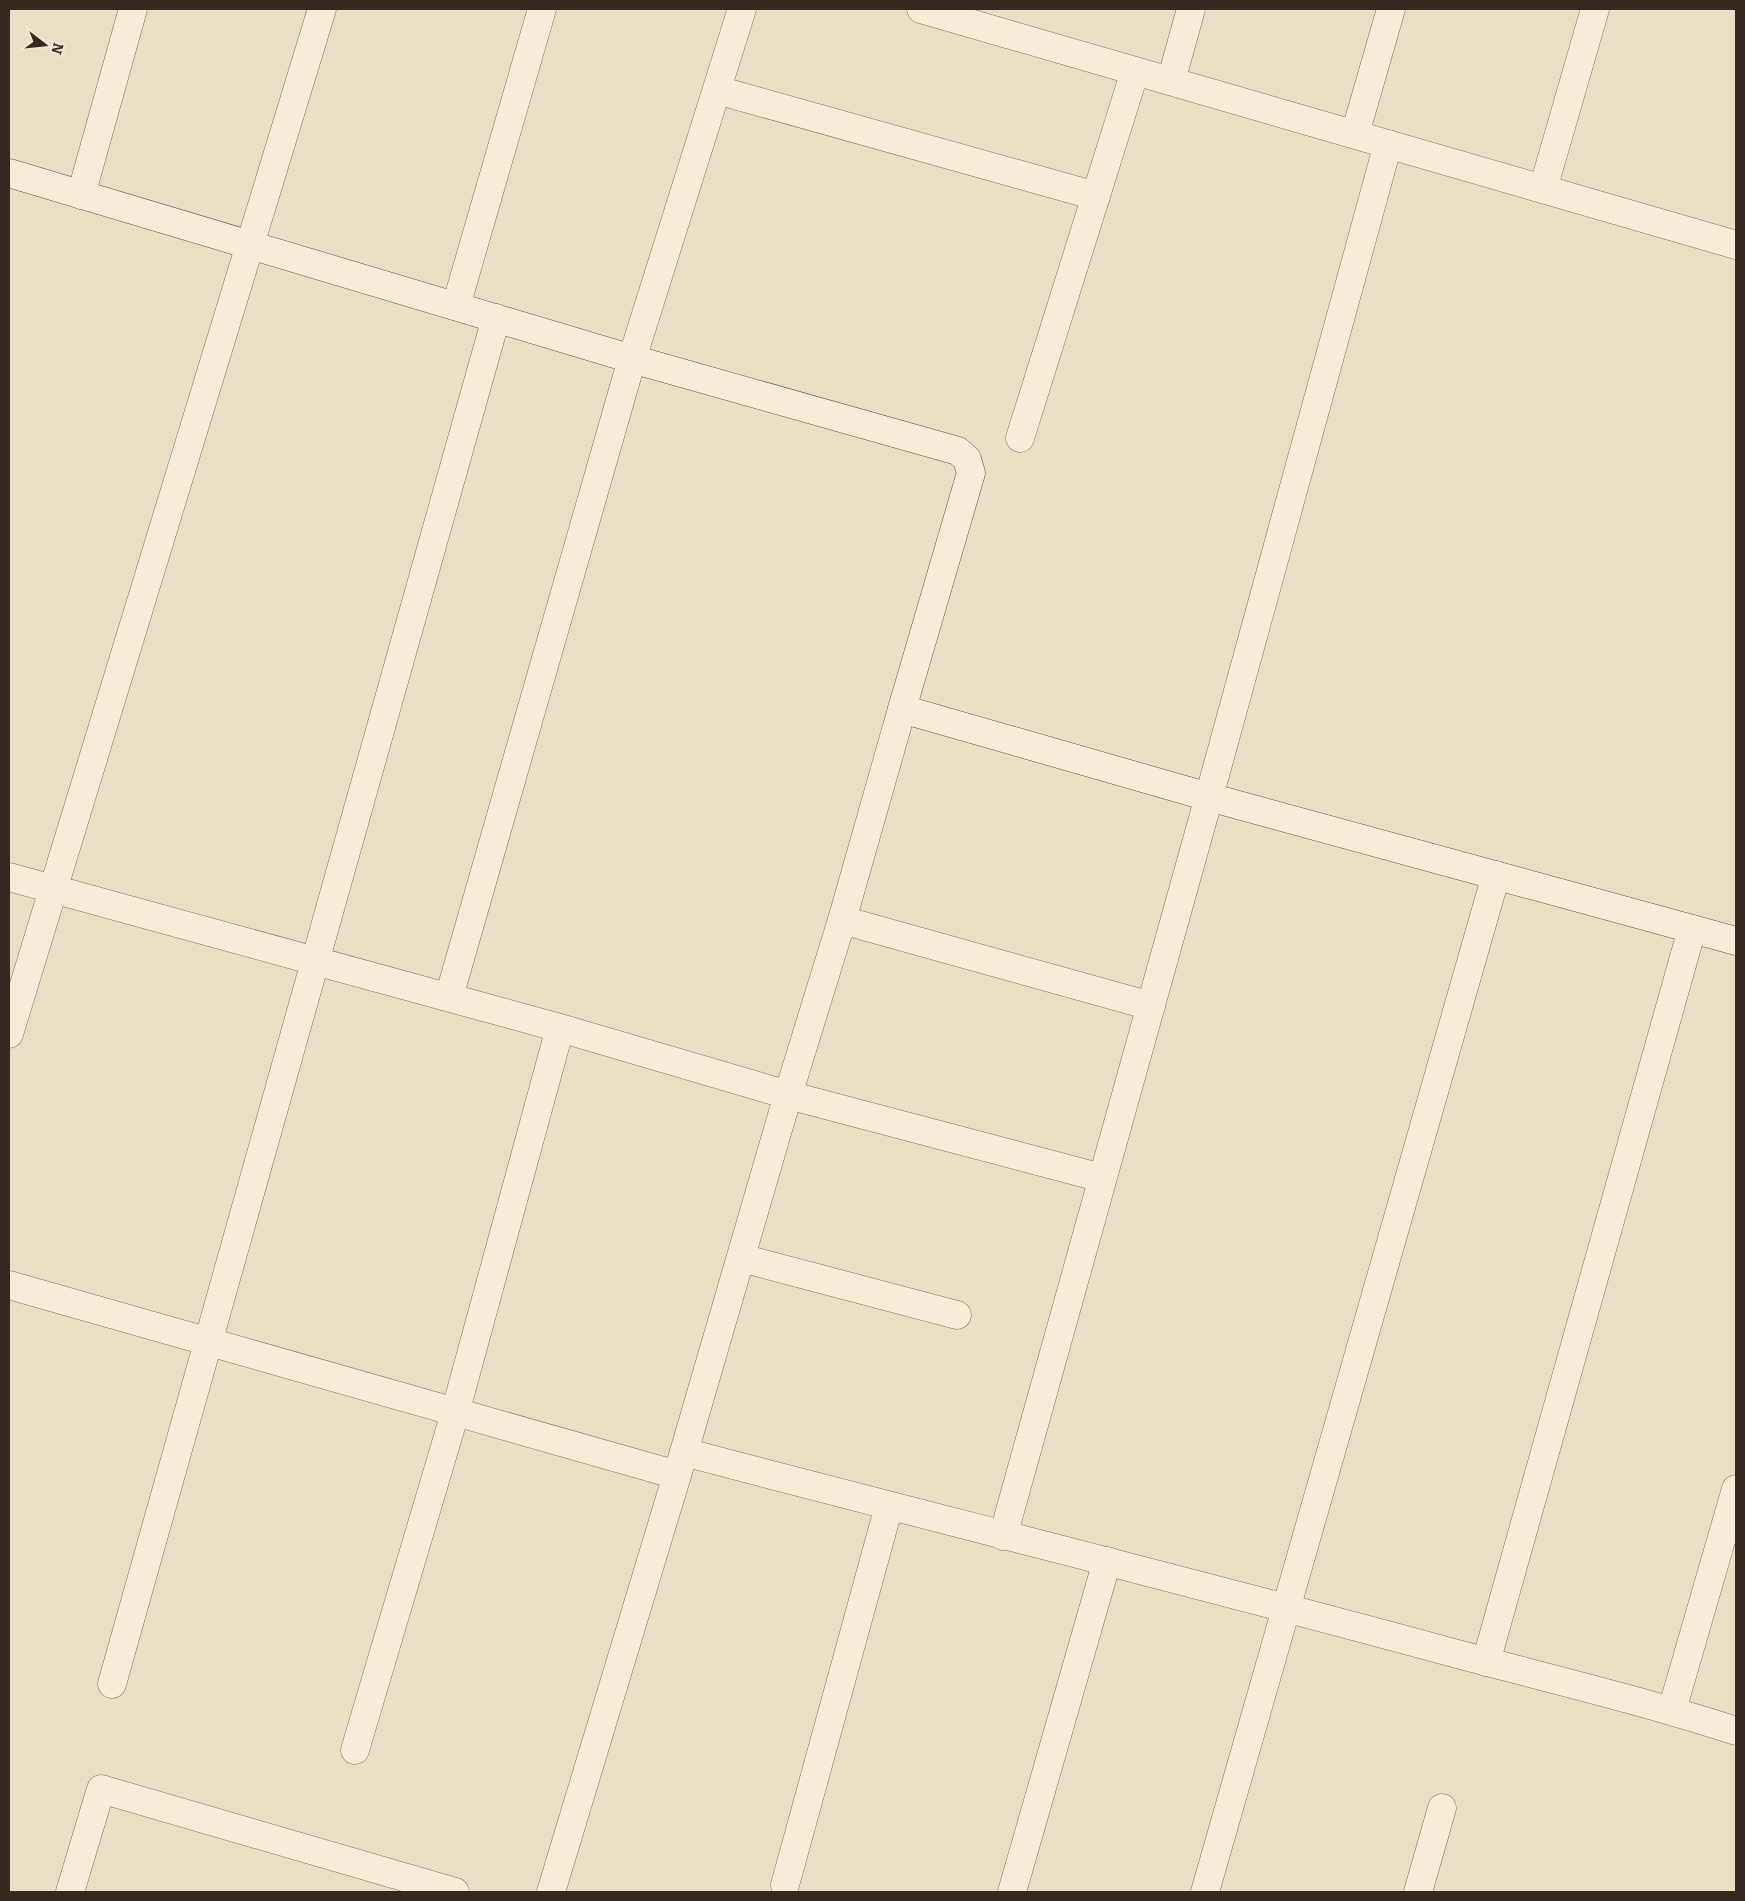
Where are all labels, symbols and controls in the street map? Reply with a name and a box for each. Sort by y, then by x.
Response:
north arrow [20,20,70,70]
text: N [47,41,67,56]

